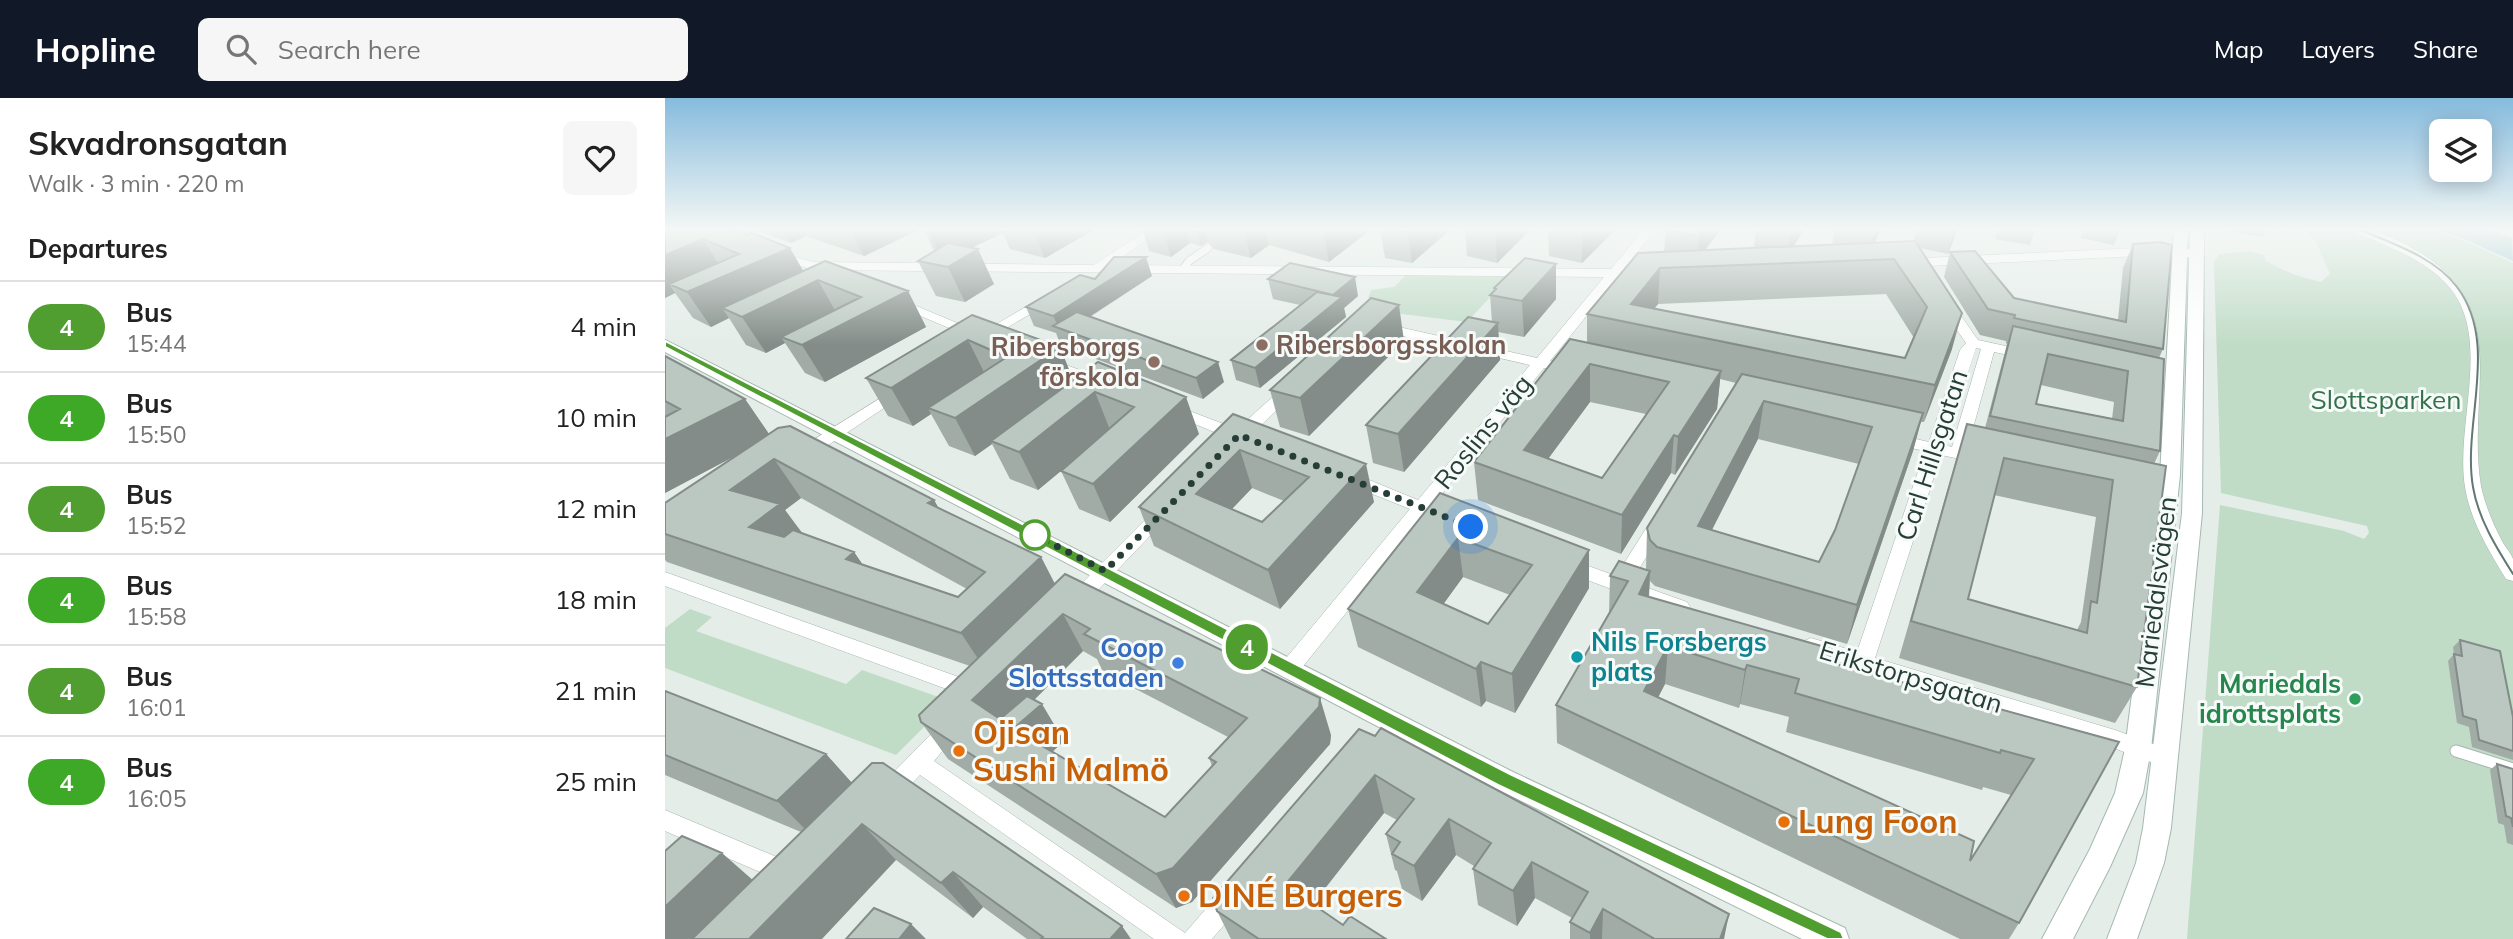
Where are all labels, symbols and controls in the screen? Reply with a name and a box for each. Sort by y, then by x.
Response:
search box [198,18,688,81]
text: Hopline [35,29,156,70]
icon: search [222,30,260,68]
text: Search here [278,33,421,66]
text: Map [2214,34,2263,64]
text: Layers [2301,34,2375,64]
text: Share [2413,34,2478,64]
map controls [2429,119,2492,182]
button: layers [2429,119,2492,182]
button: heart [563,121,637,195]
text: Skvadronsgatan [28,122,288,163]
text: Walk · 3 min · 220 m [28,169,245,198]
text: Departures [28,232,168,265]
text: Bus [126,296,172,329]
text: 4 min [570,310,637,343]
text: 4 [59,312,74,342]
place label: Ribersborgsskolan [1276,328,1506,361]
text: 15:44 [126,329,186,358]
place label: Ribersborgs förskola [991,330,1140,393]
marker: Ribersborgsskolan [1254,337,1270,353]
marker: Ribersborgs förskola [1146,354,1162,370]
street label: Carl Hillsgatan [1888,365,1975,545]
street label: Roslins väg [1426,368,1539,496]
park label: Slottsparken [2311,383,2461,416]
text: Bus [126,387,172,420]
text: 10 min [555,401,637,434]
text: 4 [59,403,74,433]
text: 15:50 [126,420,186,449]
text: Bus [126,478,172,511]
text: 12 min [555,492,637,525]
text: 4 [59,494,74,524]
street label: Mariedalsvägen [2127,495,2184,689]
your location [1453,509,1488,544]
text: 15:52 [126,511,186,540]
unlabelled marker [1020,520,1050,550]
text: Bus [126,569,172,602]
text: 18 min [555,583,637,616]
text: 4 [59,585,74,615]
text: 15:58 [126,602,186,631]
line badge: 4 [1224,624,1270,670]
place label: Nils Forsbergs plats [1591,625,1767,688]
place label: Coop Slottsstaden [1008,631,1164,694]
text: 4 [1240,632,1254,662]
street label: Erikstorpsgatan [1816,633,2007,720]
marker: Nils Forsbergs plats [1569,649,1585,665]
marker: Coop Slottsstaden [1170,655,1186,671]
text: Bus [126,660,172,693]
place label: Mariedals idrottsplats [2199,667,2341,730]
text: 21 min [555,674,637,707]
text: 4 [59,676,74,706]
marker: Mariedals idrottsplats [2347,691,2363,707]
text: 16:01 [126,693,186,722]
place label: Ojisan Sushi Malmö [973,712,1169,789]
marker: Ojisan Sushi Malmö [951,743,967,759]
text: Bus [126,751,172,784]
text: 25 min [555,765,637,798]
text: 4 [59,767,74,797]
text: 16:05 [126,784,186,813]
place label: Lung Foon [1798,801,1958,841]
marker: Lung Foon [1776,814,1792,830]
place label: DINÉ Burgers [1198,875,1403,915]
marker: DINÉ Burgers [1176,888,1192,904]

